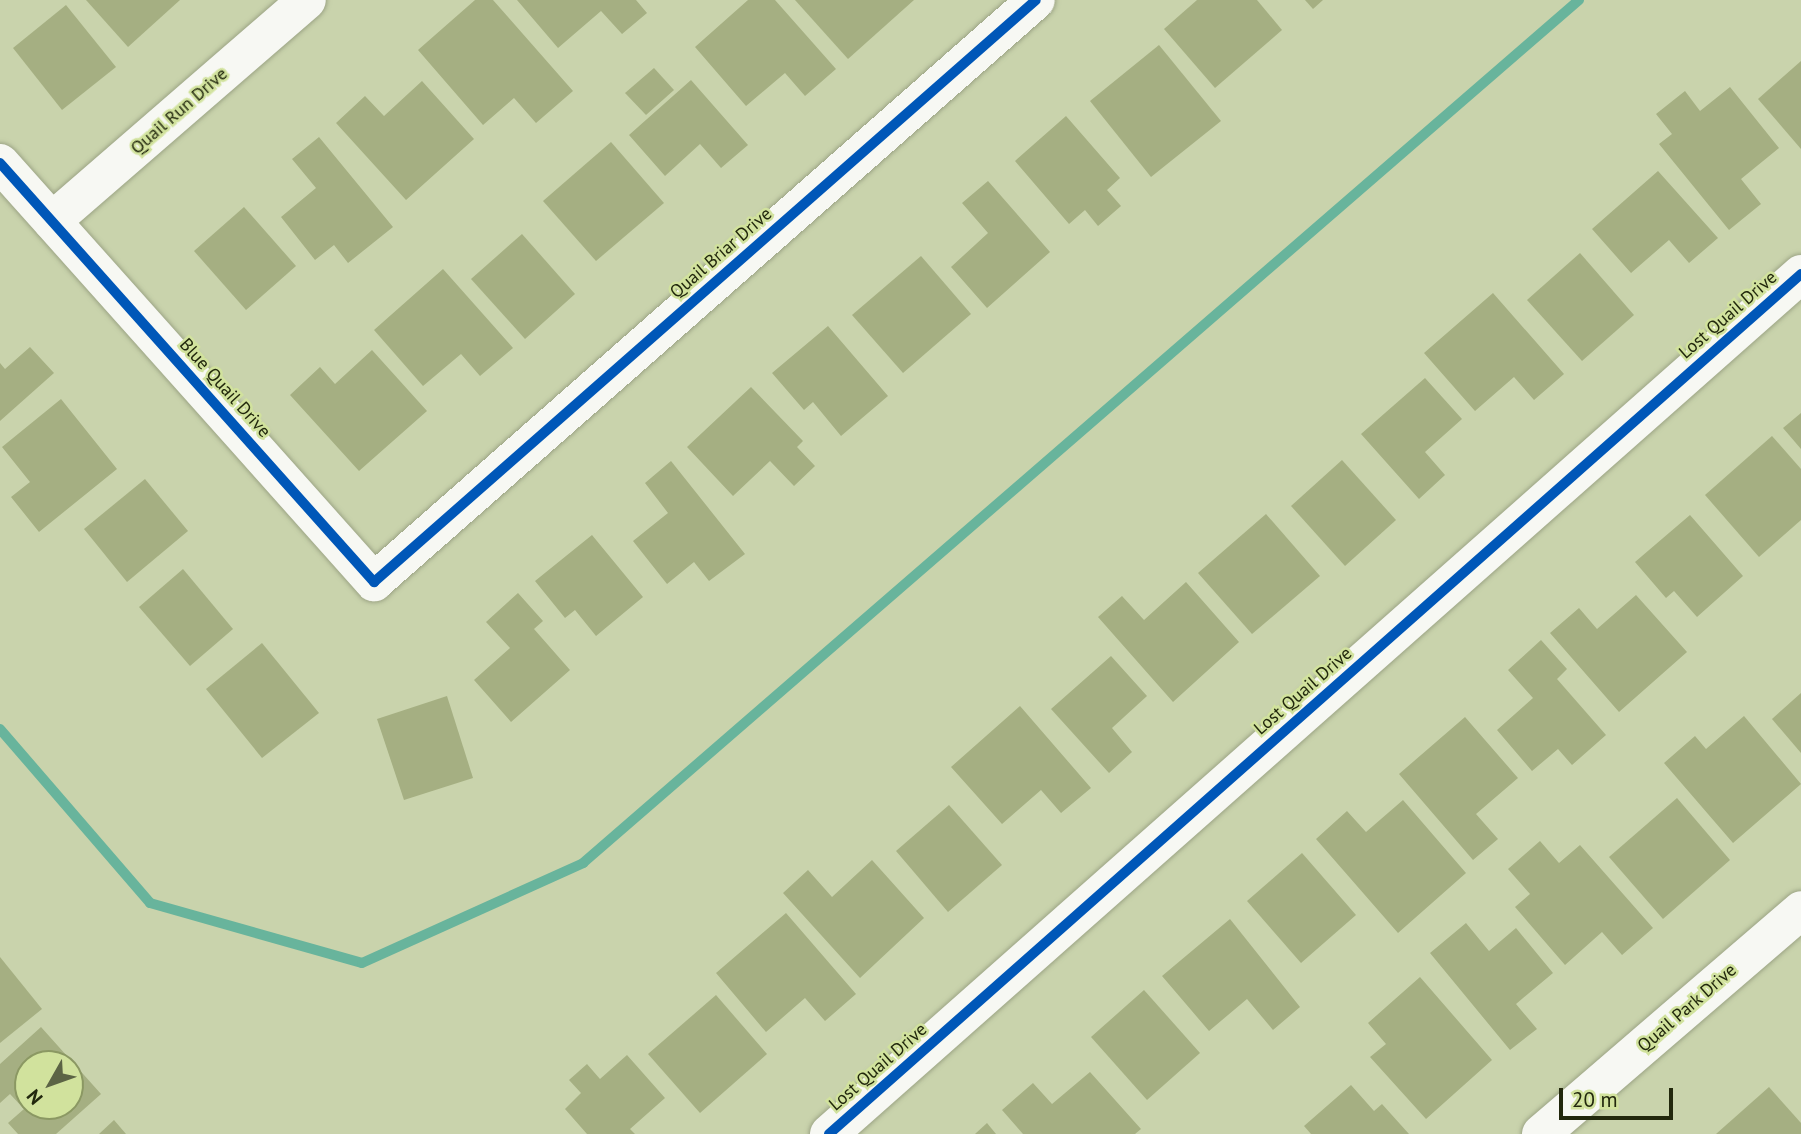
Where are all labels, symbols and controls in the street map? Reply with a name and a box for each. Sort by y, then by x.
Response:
street label: Quail Run Drive [126,63,232,159]
street label: Quail Briar Drive [666,203,776,303]
street label: Lost Quail Drive [1675,267,1781,363]
street label: Blue Quail Drive [175,334,275,442]
street label: Lost Quail Drive [1250,643,1356,739]
street label: Quail Park Drive [1633,959,1741,1057]
street label: Lost Quail Drive [825,1019,931,1115]
north arrow [14,1050,84,1120]
scale bar [1563,1074,1677,1118]
text: N [21,1085,48,1110]
text: 20 m [1572,1086,1618,1113]

